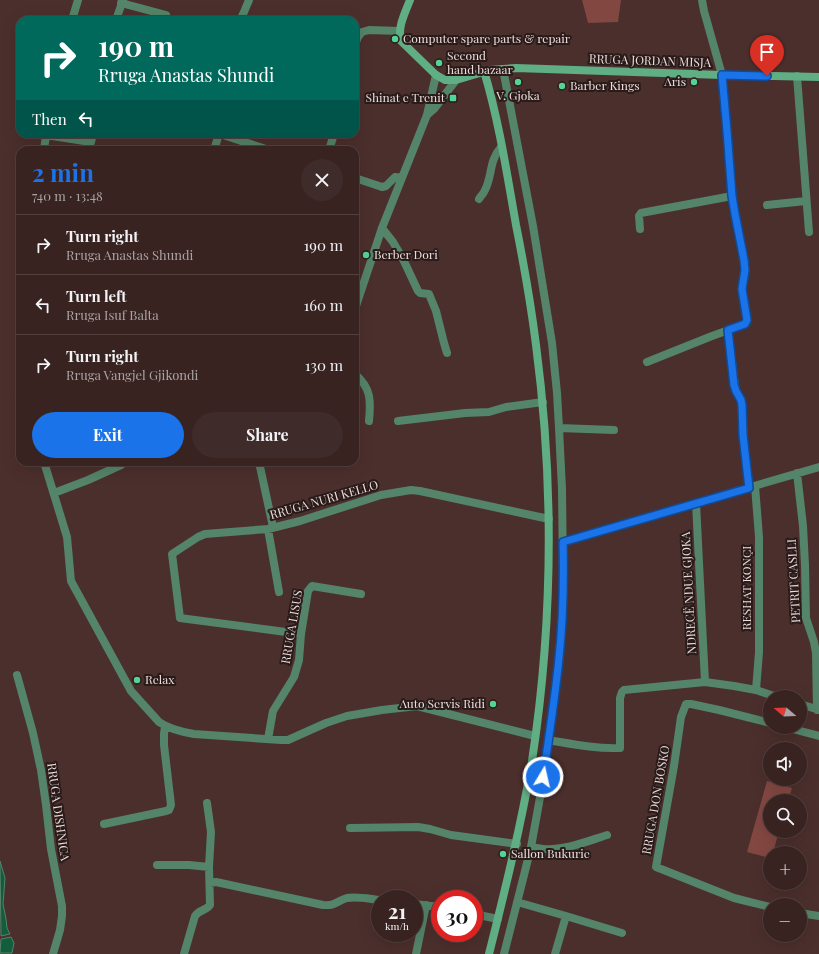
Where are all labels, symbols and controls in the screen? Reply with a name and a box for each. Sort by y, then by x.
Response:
text: 190 m [98,27,174,64]
place label: Computer spare parts & repair [403,30,571,46]
icon: right [32,32,84,84]
marker: Computer spare parts & repair [390,34,400,44]
pin [750,35,784,76]
icon: arrive [756,41,778,63]
place label: Second hand bazaar [447,47,514,77]
street label: RRUGA JORDAN MISJA [589,50,712,70]
marker: Second hand bazaar [434,58,444,68]
text: Rruga Anastas Shundi [98,63,274,87]
place label: Aris [663,73,686,89]
marker: V. Gjoka [513,77,523,87]
place label: Barber Kings [570,77,640,93]
marker: Aris [689,77,699,87]
marker: Barber Kings [557,81,567,91]
place label: V. Gjoka [495,87,540,103]
place label: Shinat e Trenit [365,89,446,105]
marker: Shinat e Trenit [448,93,458,103]
icon: left [75,108,97,130]
text: Then [32,109,67,129]
text: 2 min [32,156,94,188]
button: close [301,159,343,201]
text: 740 m · 13:48 [32,187,103,204]
text: Turn right [66,226,139,246]
icon: right [32,234,54,256]
text: 190 m [304,235,343,255]
text: Rruga Anastas Shundi [66,246,193,263]
place label: Berber Dori [374,246,438,262]
marker: Berber Dori [361,250,371,260]
text: Turn left [66,286,127,306]
icon: left [32,294,54,316]
text: 160 m [304,295,343,315]
text: Rruga Isuf Balta [66,306,159,323]
text: Turn right [66,346,139,366]
icon: right [32,354,54,376]
text: 130 m [305,355,343,375]
text: Rruga Vangjel Gjikondi [66,366,198,383]
button: Exit [32,412,184,458]
button: Share [192,412,343,458]
street label: RRUGA NURI KELLO [268,476,380,522]
street label: NDRECË NDUE GJOKA [677,531,699,655]
street label: PETRIT CASLLI [783,539,803,624]
street label: RESHAT KONÇI [738,546,754,630]
street label: RRUGA LISUS [277,589,305,665]
place label: Relax [145,671,175,687]
marker: Relax [132,675,142,685]
north arrow [763,690,807,734]
map controls [763,690,807,942]
place label: Auto Servis Ridi [399,695,485,711]
marker: Auto Servis Ridi [488,699,498,709]
button: sound [763,742,807,786]
street label: RRUGA DON BOSKO [638,744,673,856]
position arrow [522,756,564,798]
street label: RRUGA DISHNICA [44,762,74,862]
button: search [763,794,807,838]
place label: Sallon Bukurie [511,845,590,861]
button: + [763,846,807,890]
marker: Sallon Bukurie [498,849,508,859]
speed limit sign: 30 [431,890,483,942]
text: 21 [388,897,406,924]
button: − [763,898,807,942]
text: km/h [385,919,409,933]

